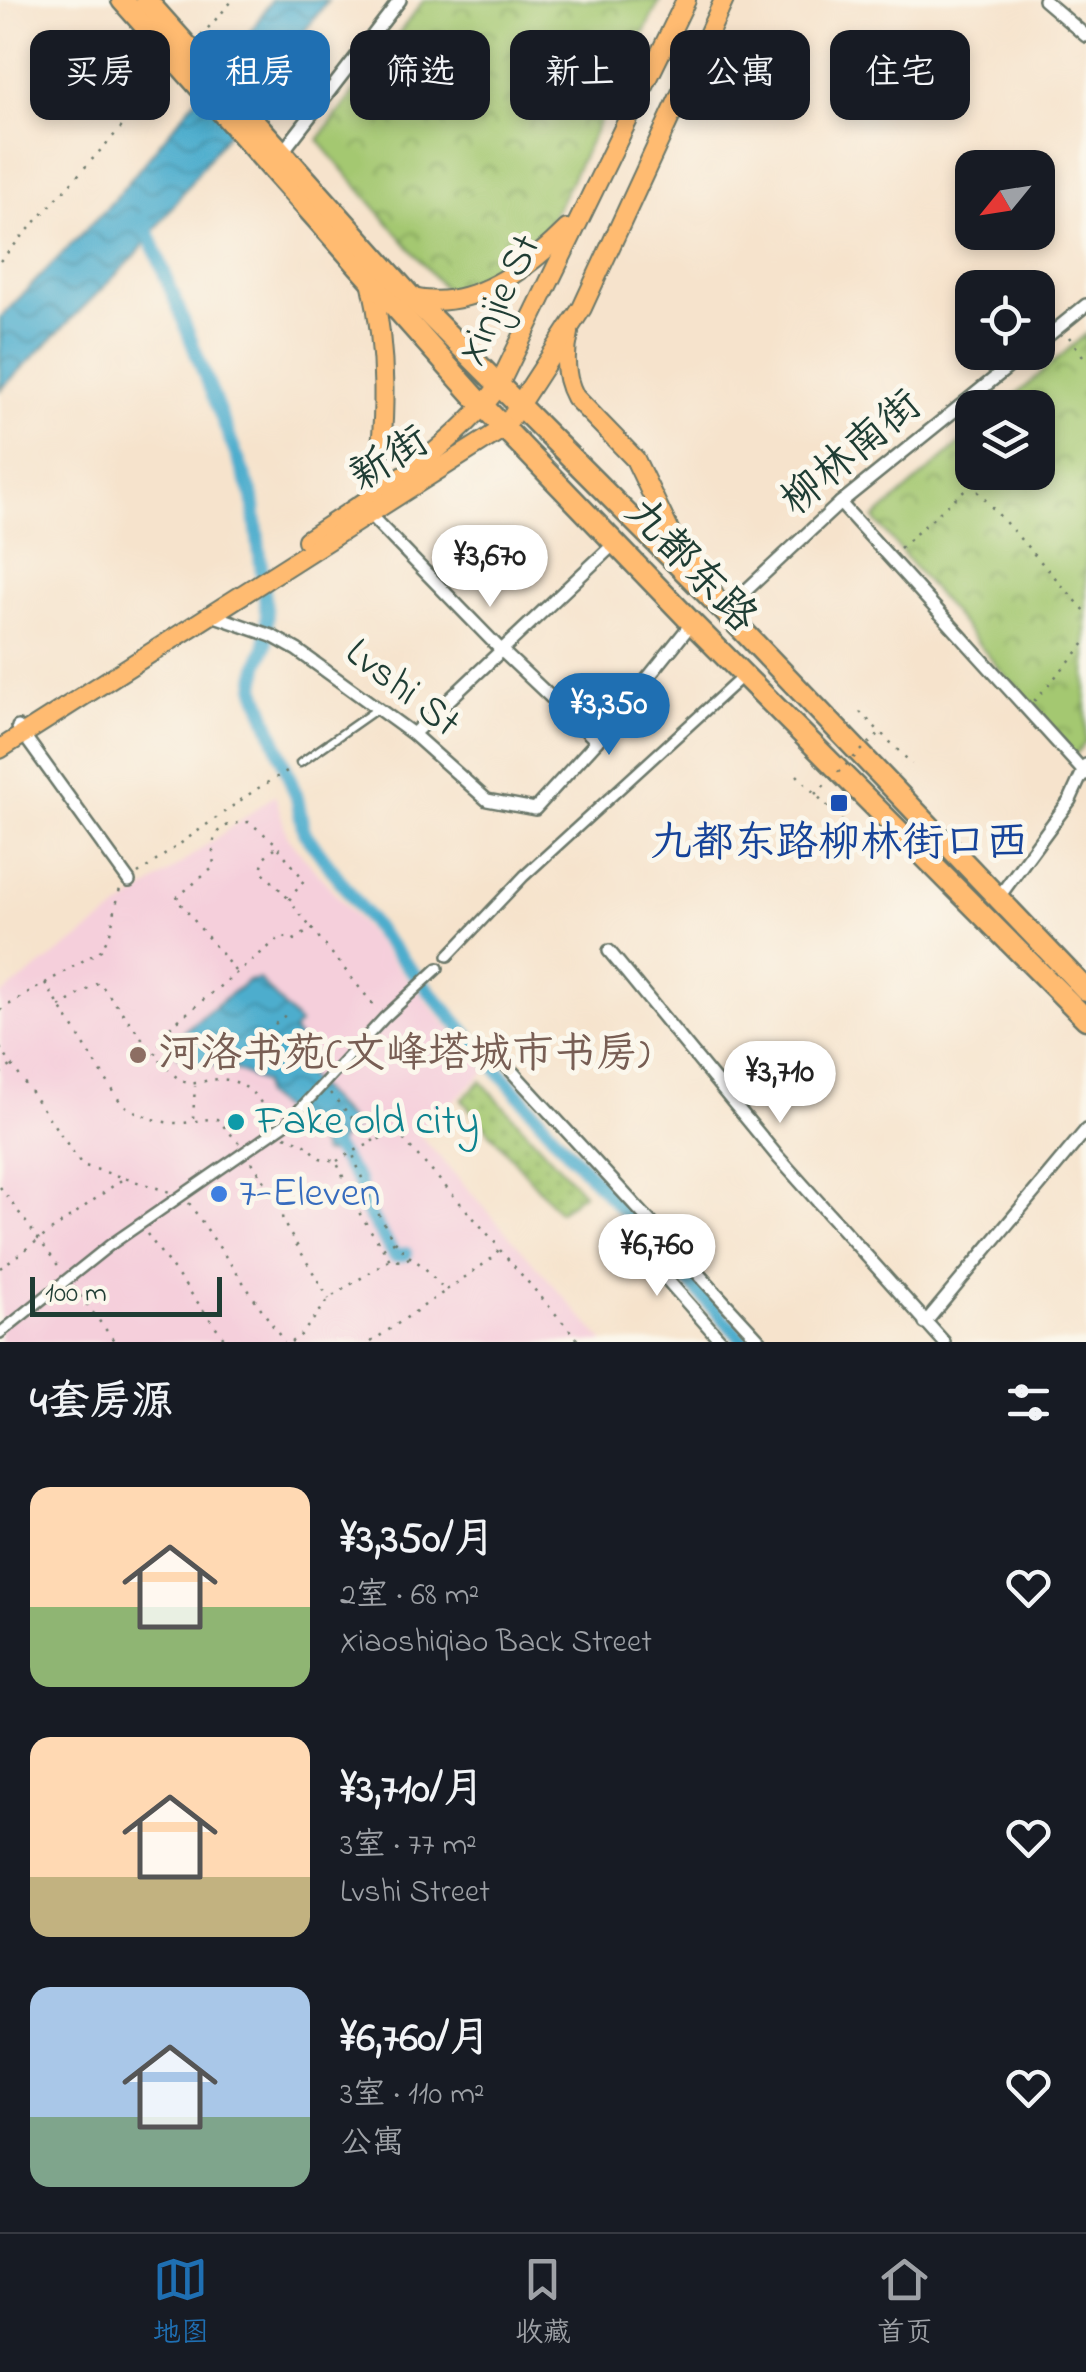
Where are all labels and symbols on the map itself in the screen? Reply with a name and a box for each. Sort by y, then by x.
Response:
north arrow [955,150,1055,250]
street label: Xinjie St [442,224,558,376]
street label: 柳林南街 [768,377,936,531]
street label: 新街 [338,412,442,508]
street label: 九都东路 [610,484,770,648]
pin: ¥3,670 [409,525,571,610]
street label: Lvshi St [331,624,473,754]
pin: ¥3,350 [528,673,690,758]
marker: 九都东路柳林街口西 [828,792,850,814]
place label: 九都东路柳林街口西 [650,814,1028,875]
place label: 河洛书苑(文峰塔城市书房) [158,1025,650,1086]
pin: ¥3,710 [699,1041,861,1126]
marker: 河洛书苑(文峰塔城市书房) [127,1044,149,1066]
place label: Fake old city [255,1092,479,1153]
marker: Fake old city [225,1111,247,1133]
place label: 7-Eleven [239,1164,380,1225]
marker: 7-Eleven [208,1183,230,1205]
pin: ¥6,760 [576,1214,738,1299]
scale bar [30,1272,222,1316]

